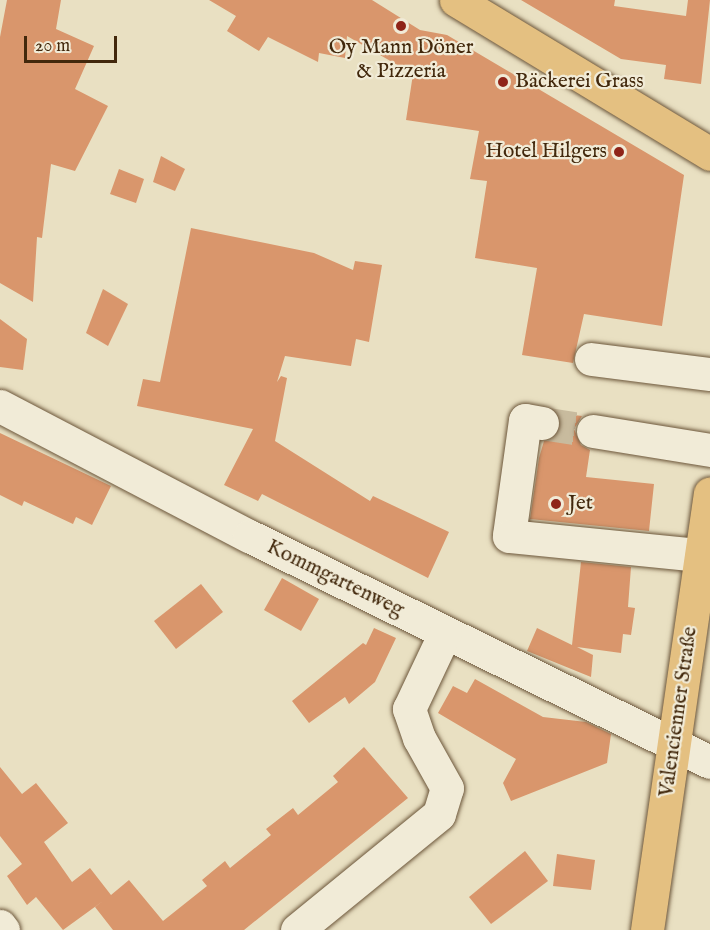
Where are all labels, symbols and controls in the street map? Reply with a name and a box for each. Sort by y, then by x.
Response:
marker: Oy Mann Döner & Pizzeria [394,19,408,33]
scale bar [27,24,120,62]
text: 20 m [35,35,70,58]
place label: Oy Mann Döner & Pizzeria [329,35,473,85]
place label: Bäckerei Grass [515,69,644,95]
marker: Bäckerei Grass [496,75,510,89]
place label: Hotel Hilgers [485,139,607,165]
marker: Hotel Hilgers [612,145,626,159]
place label: Jet [568,491,593,517]
marker: Jet [549,497,563,511]
street label: Kommgartenweg [262,535,408,623]
street label: Valencienner Straße [655,625,703,799]

